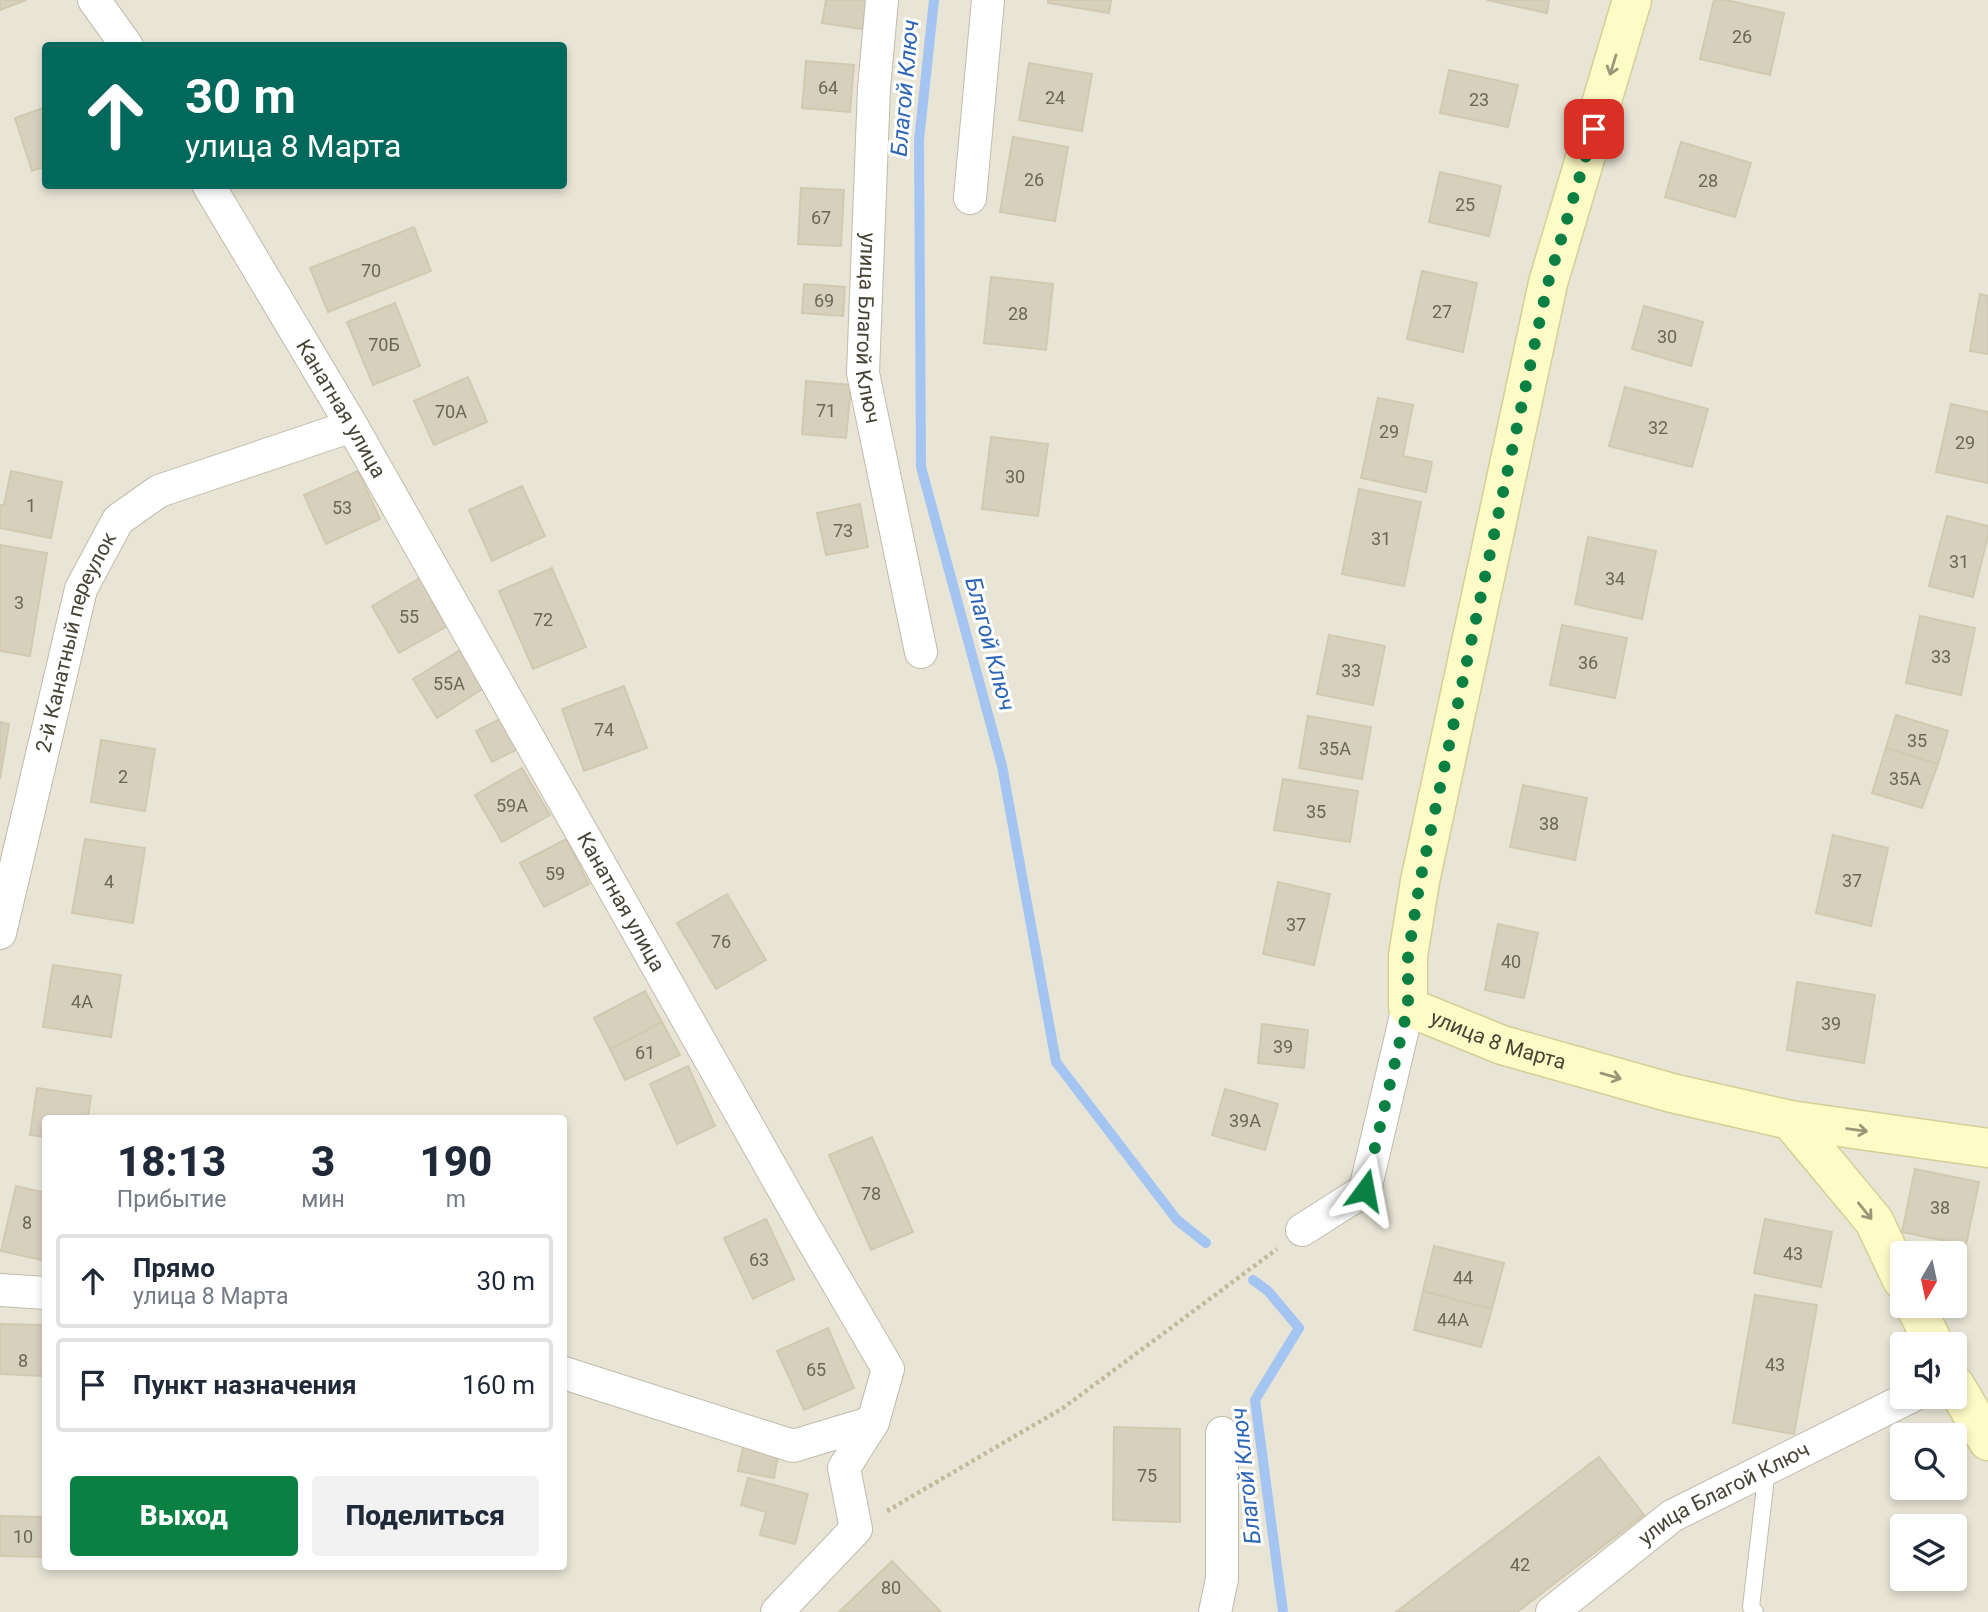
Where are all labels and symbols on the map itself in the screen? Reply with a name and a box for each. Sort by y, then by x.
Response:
water label: Благой Ключ [886,18,924,158]
house number: 26 [1732,26,1752,47]
one-way arrow [1605,54,1618,76]
house number: 64 [818,77,838,98]
house number: 24 [1045,87,1065,108]
house number: 23 [1469,89,1489,110]
pin [1564,99,1624,159]
house number: 26 [1024,169,1044,190]
house number: 28 [1698,170,1718,191]
house number: 25 [1455,194,1475,215]
house number: 67 [811,207,831,228]
street label: улица Благой Ключ [851,232,885,426]
house number: 70 [361,260,381,281]
house number: 69 [814,290,834,311]
house number: 27 [1432,301,1452,322]
house number: 28 [1008,303,1028,324]
house number: 30 [1657,326,1677,347]
house number: 70Б [368,334,400,355]
street label: Канатная улица [291,335,391,482]
house number: 71 [816,400,836,421]
house number: 70А [435,401,467,422]
house number: 32 [1648,417,1668,438]
house number: 29 [1379,421,1399,442]
house number: 29 [1955,432,1975,453]
house number: 30 [1005,466,1025,487]
house number: 1 [26,495,36,516]
house number: 53 [332,497,352,518]
house number: 73 [833,520,853,541]
street label: 2-й Канатный переулок [31,527,122,755]
house number: 31 [1371,528,1391,549]
house number: 31 [1949,551,1969,572]
house number: 34 [1605,568,1625,589]
water label: Благой Ключ [959,574,1021,714]
house number: 3 [14,592,24,613]
house number: 55 [399,606,419,627]
house number: 72 [533,609,553,630]
house number: 33 [1931,646,1951,667]
house number: 36 [1578,652,1598,673]
house number: 33 [1341,660,1361,681]
house number: 55А [433,673,465,694]
house number: 74 [594,719,614,740]
house number: 35 [1907,730,1927,751]
house number: 35А [1319,738,1351,759]
house number: 2 [118,766,128,787]
house number: 35А [1889,768,1921,789]
house number: 59А [496,795,528,816]
house number: 35 [1306,801,1326,822]
house number: 38 [1539,813,1559,834]
street label: Канатная улица [572,828,670,976]
house number: 59 [545,863,565,884]
house number: 37 [1842,870,1862,891]
house number: 4 [104,871,114,892]
house number: 37 [1286,914,1306,935]
house number: 76 [711,931,731,952]
house number: 40 [1501,951,1521,972]
house number: 4А [71,991,93,1012]
street label: улица 8 Марта [1427,1005,1569,1074]
house number: 39 [1821,1013,1841,1034]
house number: 39 [1273,1036,1293,1057]
house number: 61 [635,1042,655,1063]
one-way arrow [1600,1071,1622,1084]
house number: 39А [1229,1110,1261,1131]
one-way arrow [1845,1123,1868,1136]
position arrow [1328,1153,1402,1227]
house number: 78 [861,1183,881,1204]
house number: 38 [1930,1197,1950,1218]
one-way arrow [1857,1201,1873,1219]
house number: 8 [22,1212,32,1233]
north arrow [1890,1241,1967,1318]
house number: 43 [1783,1243,1803,1264]
house number: 63 [749,1249,769,1270]
house number: 44 [1453,1267,1473,1288]
house number: 44А [1437,1309,1469,1330]
house number: 8 [18,1350,28,1371]
house number: 43 [1765,1354,1785,1375]
house number: 65 [806,1359,826,1380]
water label: Благой Ключ [1225,1406,1267,1546]
street label: улица Благой Ключ [1634,1437,1814,1550]
house number: 75 [1137,1465,1157,1486]
house number: 10 [13,1526,33,1547]
house number: 42 [1510,1554,1530,1575]
house number: 80 [881,1577,901,1598]

